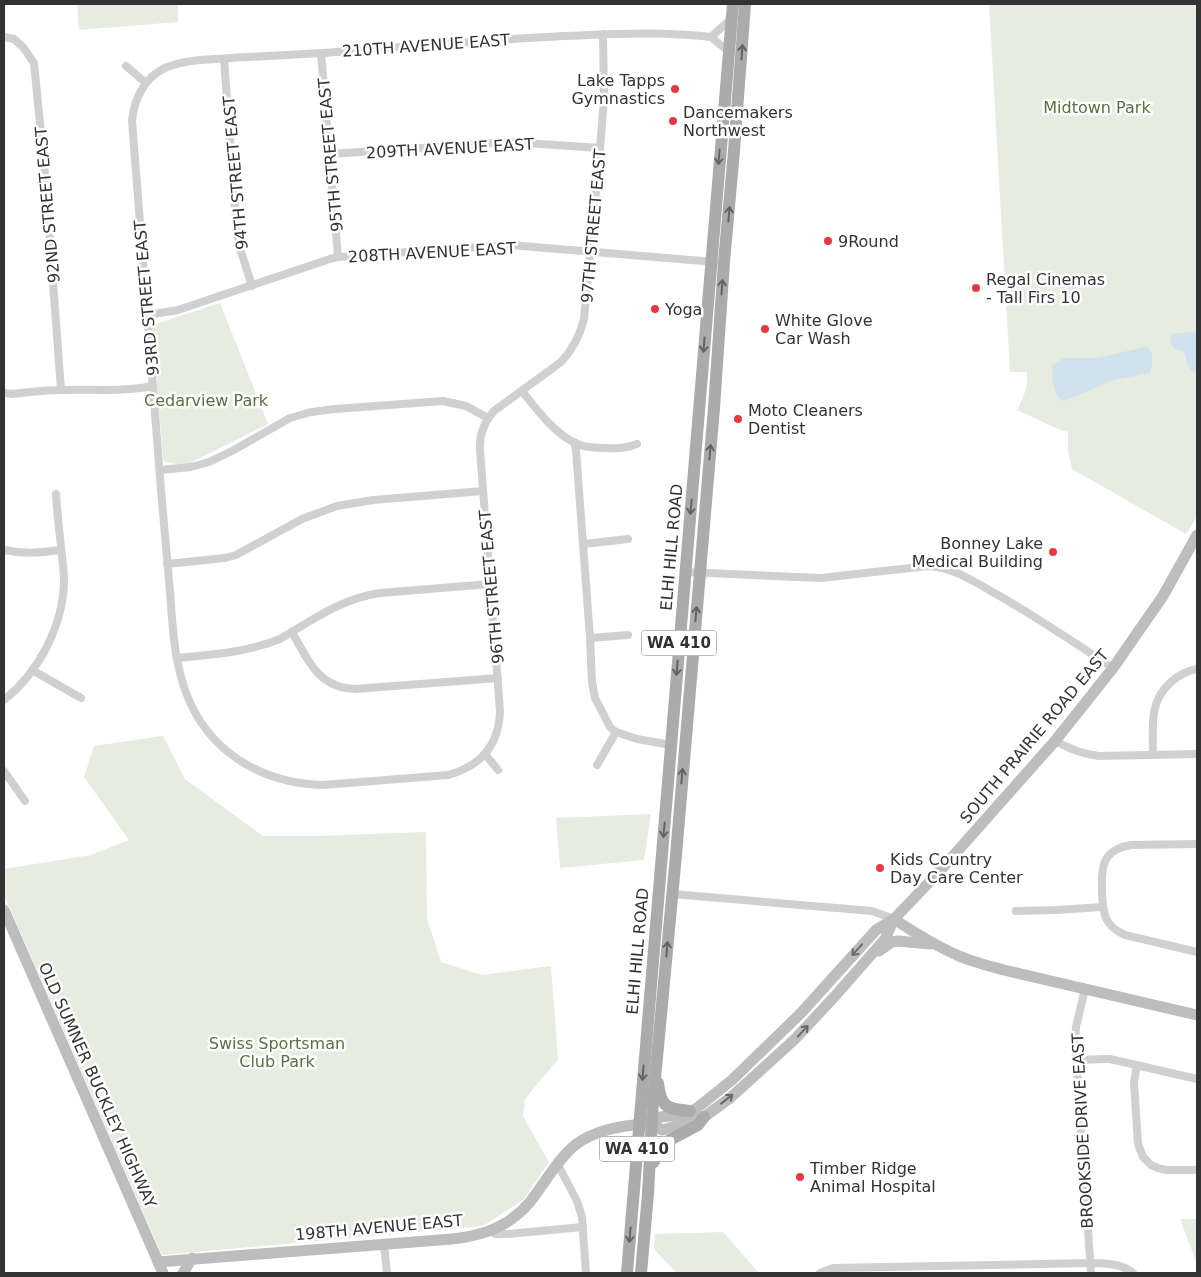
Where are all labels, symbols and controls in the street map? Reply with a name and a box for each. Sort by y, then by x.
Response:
street label: 210TH AVENUE EAST [341,30,511,61]
one-way arrow [737,44,746,60]
place label: Lake Tapps Gymnastics [571,71,665,108]
street label: 95TH STREET EAST [314,77,347,233]
marker: Lake Tapps Gymnastics [669,83,681,95]
street label: 94TH STREET EAST [219,95,252,251]
park label: Midtown Park [1043,98,1151,117]
place label: Dancemakers Northwest [683,103,793,140]
marker: Dancemakers Northwest [667,115,679,127]
street label: 92ND STREET EAST [31,126,64,284]
street label: 209TH AVENUE EAST [366,135,535,162]
street label: 97TH STREET EAST [577,148,610,304]
one-way arrow [715,149,724,165]
one-way arrow [724,206,733,222]
street label: 93RD STREET EAST [130,219,163,376]
place label: 9Round [838,232,899,251]
marker: 9Round [822,235,834,247]
street label: 208TH AVENUE EAST [348,239,517,266]
place label: Regal Cinemas - Tall Firs 10 [986,270,1105,307]
one-way arrow [718,279,727,295]
marker: Regal Cinemas - Tall Firs 10 [970,282,982,294]
place label: Yoga [664,300,702,319]
marker: Yoga [649,303,661,315]
place label: White Glove Car Wash [775,311,873,348]
marker: White Glove Car Wash [759,323,771,335]
one-way arrow [699,336,709,352]
park label: Cedarview Park [144,391,269,410]
place label: Moto Cleaners Dentist [748,401,863,438]
marker: Moto Cleaners Dentist [732,413,744,425]
one-way arrow [705,444,715,460]
street label: ELHI HILL ROAD [656,483,687,611]
one-way arrow [686,498,695,514]
street label: 96TH STREET EAST [475,509,508,665]
place label: Bonney Lake Medical Building [912,534,1043,571]
marker: Bonney Lake Medical Building [1047,546,1059,558]
one-way arrow [691,606,700,622]
road number: WA 410 [642,630,716,656]
street label: SOUTH PRAIRIE ROAD EAST [956,645,1113,827]
one-way arrow [672,660,682,676]
one-way arrow [677,768,687,784]
one-way arrow [659,822,668,838]
place label: Kids Country Day Care Center [890,850,1023,887]
marker: Kids Country Day Care Center [874,862,886,874]
street label: ELHI HILL ROAD [622,887,653,1015]
one-way arrow [662,941,672,957]
one-way arrow [851,944,863,957]
street label: OLD SUMNER BUCKLEY HIGHWAY [35,960,161,1211]
one-way arrow [797,1024,809,1037]
street label: BROOKSIDE DRIVE EAST [1068,1033,1097,1229]
park label: Swiss Sportsman Club Park [209,1034,345,1071]
one-way arrow [639,1065,648,1081]
one-way arrow [720,1094,733,1105]
road number: WA 410 [600,1136,674,1162]
place label: Timber Ridge Animal Hospital [809,1159,936,1196]
marker: Timber Ridge Animal Hospital [794,1171,806,1183]
street label: 198TH AVENUE EAST [294,1211,464,1244]
one-way arrow [625,1227,635,1243]

